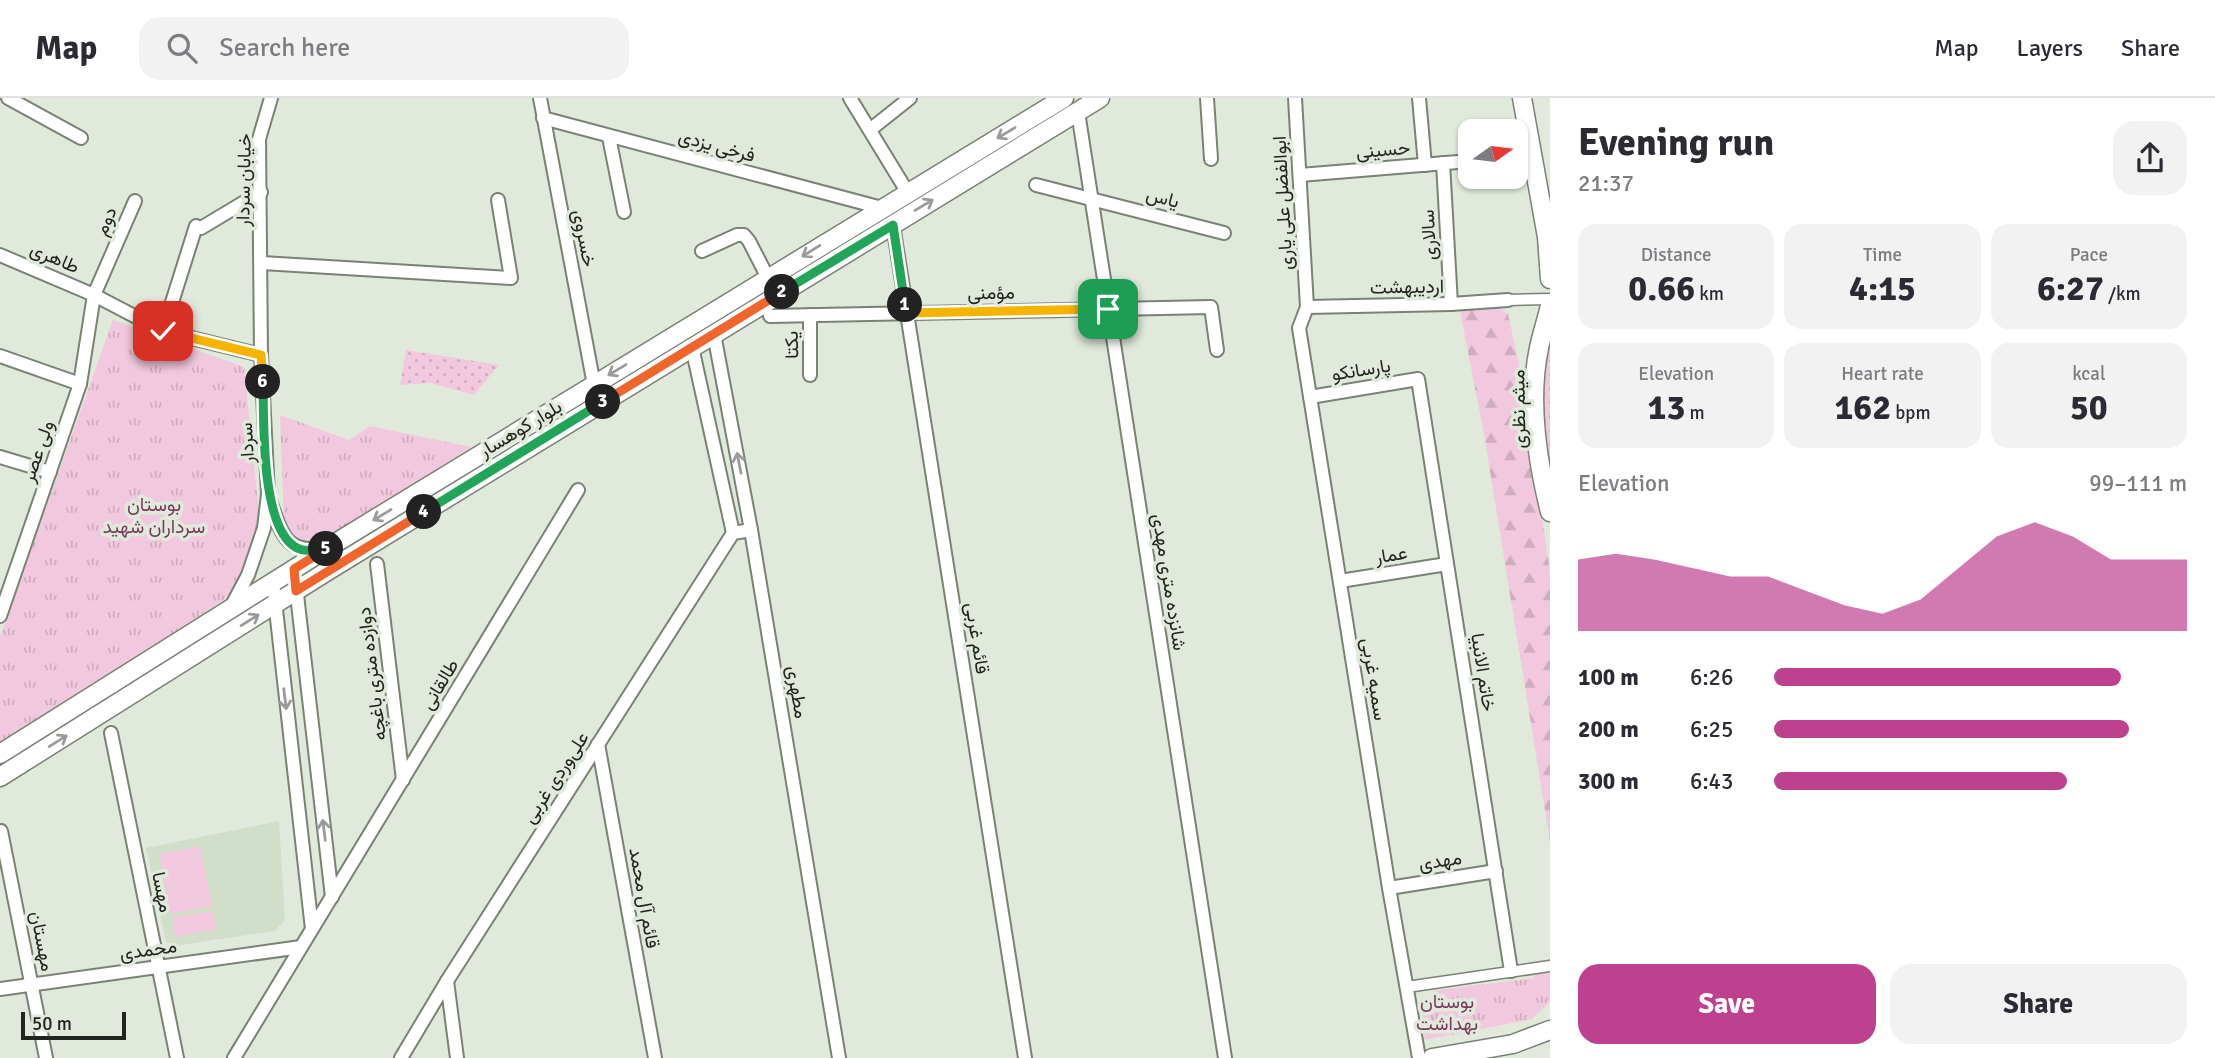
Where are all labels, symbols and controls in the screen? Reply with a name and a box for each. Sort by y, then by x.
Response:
search box [139,17,629,80]
text: Map [35,28,97,69]
icon: search [163,29,201,67]
text: Search here [219,32,350,64]
text: Map [1934,33,1979,63]
text: Layers [2017,33,2083,63]
text: Share [2121,33,2180,63]
north arrow [1458,119,1528,189]
map controls [1458,119,1528,189]
text: Evening run [1578,119,1774,166]
button: share [2113,121,2187,195]
street label: فرخی یزدی [676,124,758,168]
one-way arrow [996,127,1016,141]
street label: خیابان سردار [231,133,257,228]
street label: ابوالفضل علی یاری [1268,135,1298,271]
street label: حسینی [1355,136,1411,164]
text: 21:37 [1578,169,1634,198]
street label: یاس [1144,182,1182,214]
one-way arrow [914,198,934,212]
street label: دوم [89,203,123,239]
street label: خسروی [567,208,601,269]
street label: سالاری [1416,209,1442,261]
street label: طاهری [26,237,83,279]
text: Distance [1641,243,1712,267]
text: Time [1863,243,1902,267]
text: Pace [2070,243,2108,267]
one-way arrow [802,245,822,259]
text: 0.66 [1628,267,1695,310]
text: 4:15 [1849,267,1916,310]
text: 6:27 [2037,267,2104,310]
pin: 2 [764,274,800,310]
street label: اردیبهشت [1370,274,1444,300]
text: 2 [776,279,787,303]
pin [1078,279,1138,339]
street label: مؤمنی [967,281,1015,305]
text: km [1695,282,1724,306]
text: /km [2104,282,2141,306]
pin: 1 [888,288,922,322]
icon: arrive [1089,290,1127,328]
text: 1 [899,292,910,316]
pin [133,301,193,361]
icon: check [144,312,182,350]
street label: یکتا [780,331,804,359]
street label: پارسانکو [1330,353,1393,387]
text: Elevation [1638,362,1714,386]
text: Heart rate [1841,362,1924,386]
text: kcal [2072,362,2105,386]
pin: 6 [246,364,280,400]
one-way arrow [608,364,628,378]
text: 6 [257,369,268,393]
street label: میثم نظری [1506,369,1532,449]
pin: 3 [586,384,620,420]
text: 13 [1648,386,1685,429]
text: 162 [1834,386,1891,429]
text: 50 [2070,386,2108,429]
text: 3 [597,389,608,413]
street label: بلوار کوهسار [474,395,566,464]
text: m [1685,401,1705,425]
text: bpm [1891,401,1931,425]
street label: ولی عصر [16,417,60,486]
street label: سردار [234,422,260,465]
one-way arrow [731,452,745,475]
text: Elevation [1578,469,1670,498]
text: 99–111 m [2089,469,2187,498]
park label: بوستان سرداران شهید [103,493,205,539]
pin: 4 [406,494,442,530]
text: 4 [418,499,429,523]
one-way arrow [372,508,392,522]
street label: شانزده متری مهدی [1146,512,1192,652]
pin: 5 [308,532,344,566]
text: 5 [320,536,331,560]
street label: عمار [1372,541,1409,570]
street label: قائم غربی [960,601,995,676]
street label: دوازده متری باغچه [352,606,393,742]
one-way arrow [240,612,260,626]
street label: خاتم الانبیا [1465,631,1501,713]
street label: سمیه غربی [1356,636,1392,722]
street label: طالقانی [415,655,464,714]
text: 100 m [1578,663,1639,692]
text: 6:26 [1690,663,1733,692]
street label: مطهری [781,664,813,720]
one-way arrow [279,687,292,710]
text: 200 m [1578,715,1639,744]
text: 6:25 [1690,715,1733,744]
street label: علی‌وردی غربی [517,727,594,828]
one-way arrow [47,733,67,747]
text: 300 m [1578,767,1639,796]
text: 6:43 [1690,767,1733,796]
one-way arrow [317,819,330,841]
street label: قائم آل محمد [623,846,665,950]
street label: مهدی [1417,846,1463,876]
street label: مهسا [146,870,178,915]
street label: مهستان [24,909,60,973]
street label: محمدی [118,934,178,966]
button: Save [1578,964,1876,1044]
button: Share [1890,964,2187,1044]
park label: بوستان بهداشت [1416,990,1478,1036]
scale bar [21,1009,126,1041]
text: 50 m [32,1012,72,1036]

